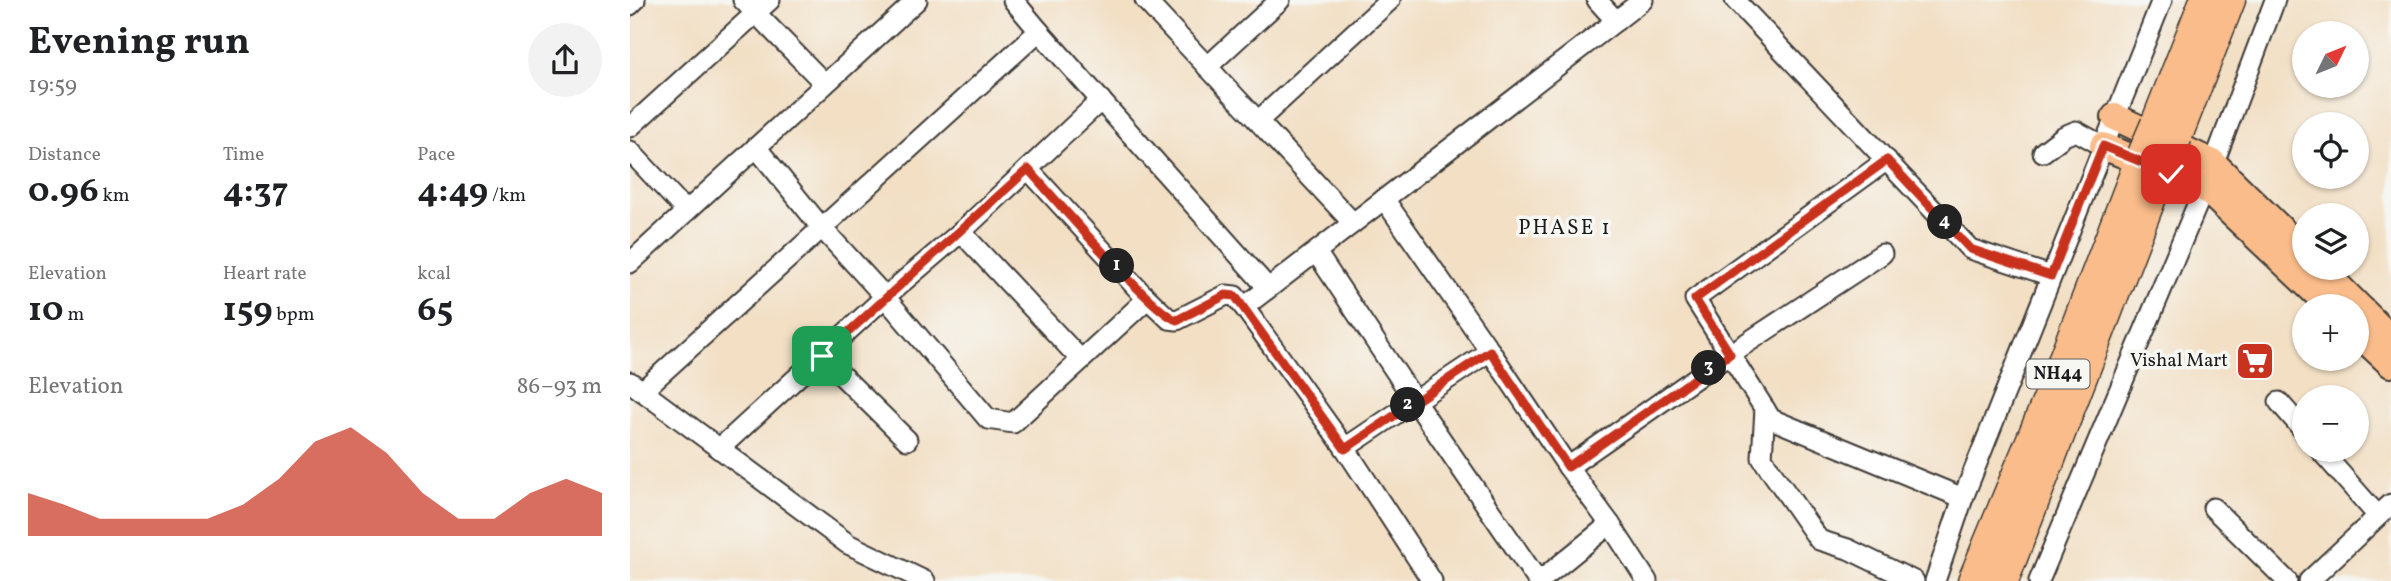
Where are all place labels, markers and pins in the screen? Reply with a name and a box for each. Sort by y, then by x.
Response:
pin [2141,144,2201,204]
pin: 4 [1928,204,1962,240]
pin: 1 [1100,248,1134,284]
pin [792,326,852,386]
supermarket icon: Vishal Mart [2234,340,2276,382]
place label: Vishal Mart [2130,348,2228,374]
pin: 3 [1692,350,1726,386]
pin: 2 [1390,388,1426,422]

